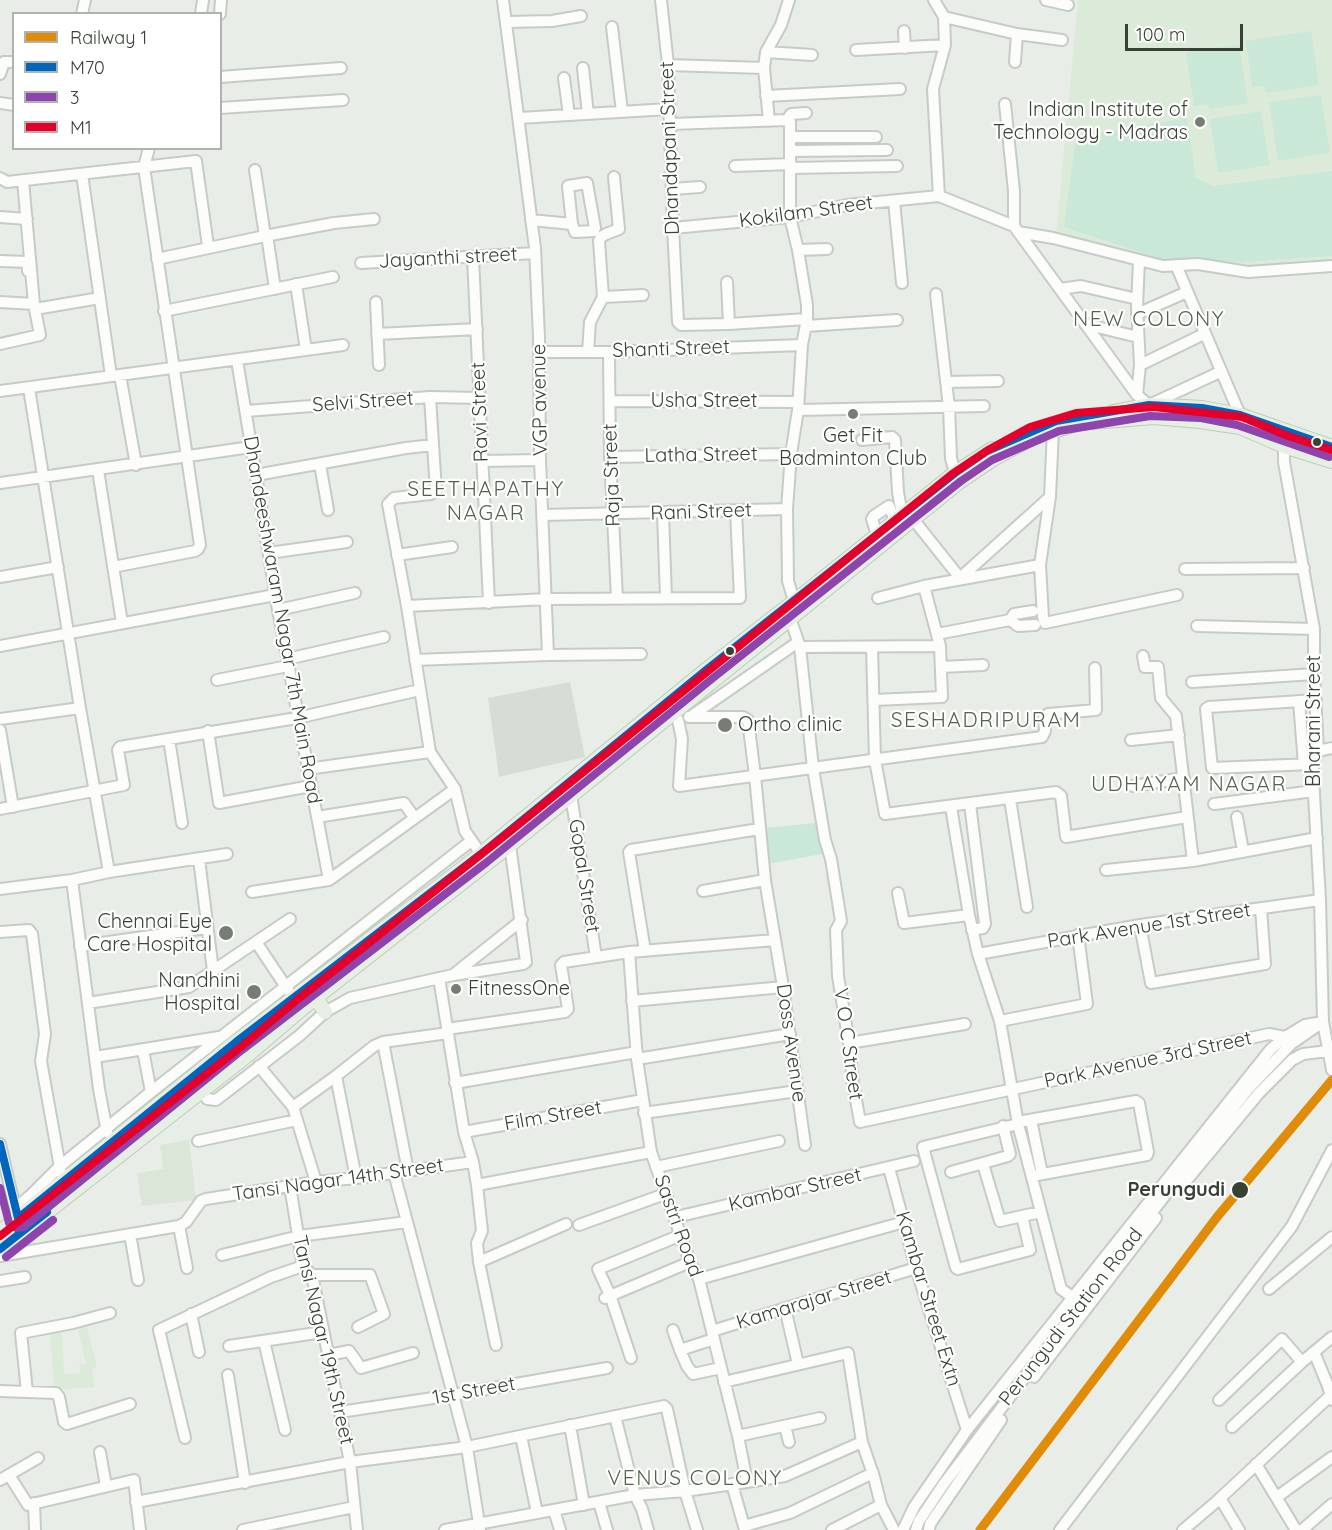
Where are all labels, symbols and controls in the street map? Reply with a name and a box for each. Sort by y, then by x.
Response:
legend [12,12,222,150]
scale bar [1128,12,1246,50]
text: 100 m [1136,23,1185,46]
text: Railway 1 [70,26,147,49]
text: M70 [70,56,105,79]
street label: Dhandapani Street [655,61,685,235]
text: 3 [70,86,79,109]
place label: Indian Institute of Technology - Madras [993,98,1188,145]
marker: Indian Institute of Technology - Madras [1193,115,1207,129]
text: M1 [70,116,92,139]
street label: Kokilam Street [737,191,875,233]
street label: Jayanthi street [378,242,518,274]
district label: NEW COLONY [1073,307,1225,333]
street label: Shanti Street [612,335,730,363]
street label: VGP avenue [527,344,553,456]
street label: Ravi Street [466,361,494,463]
street label: Selvi Street [311,386,415,418]
street label: Usha Street [650,389,758,413]
marker: Get Fit Badminton Club [846,407,860,421]
street label: Raja Street [598,423,626,527]
place label: Get Fit Badminton Club [779,424,927,471]
street label: Dhandeeshwaram Nagar 7th Main Road [238,434,326,806]
unlabelled marker [1311,436,1323,448]
street label: Latha Street [644,442,758,468]
district label: SEETHAPATHY NAGAR [407,477,565,527]
street label: Rani Street [650,498,752,526]
unlabelled marker [724,645,736,657]
street label: Bharani Street [1302,655,1326,787]
district label: SESHADRIPURAM [891,708,1081,734]
place label: Ortho clinic [738,713,842,737]
marker: Ortho clinic [716,716,734,734]
district label: UDHAYAM NAGAR [1091,772,1287,798]
street label: Gopal Street [563,817,605,935]
street label: Park Avenue 1st Street [1046,898,1252,954]
place label: Chennai Eye Care Hospital [87,910,212,957]
marker: Chennai Eye Care Hospital [217,924,235,942]
place label: Nandhini Hospital [158,969,240,1016]
place label: FitnessOne [468,977,570,1001]
marker: FitnessOne [449,982,463,996]
street label: Doss Avenue [771,982,811,1104]
marker: Nandhini Hospital [245,983,263,1001]
street label: V O C Street [828,987,868,1101]
street label: Park Avenue 3rd Street [1042,1026,1254,1094]
street label: Film Street [502,1096,604,1136]
street label: Tansi Nagar 14th Street [231,1153,445,1207]
street label: Kambar Street [726,1163,864,1217]
street label: Sastri Road [648,1172,708,1280]
place label: Perungudi [1127,1178,1225,1202]
marker: Perungudi [1230,1180,1250,1200]
street label: Kambar Street Extn [890,1209,966,1389]
street label: Perungudi Station Road [994,1223,1148,1411]
street label: Tansi Nagar 19th Street [287,1233,359,1447]
street label: Kamarajar Street [734,1265,894,1335]
street label: 1st Street [431,1372,517,1410]
district label: VENUS COLONY [607,1466,783,1492]

